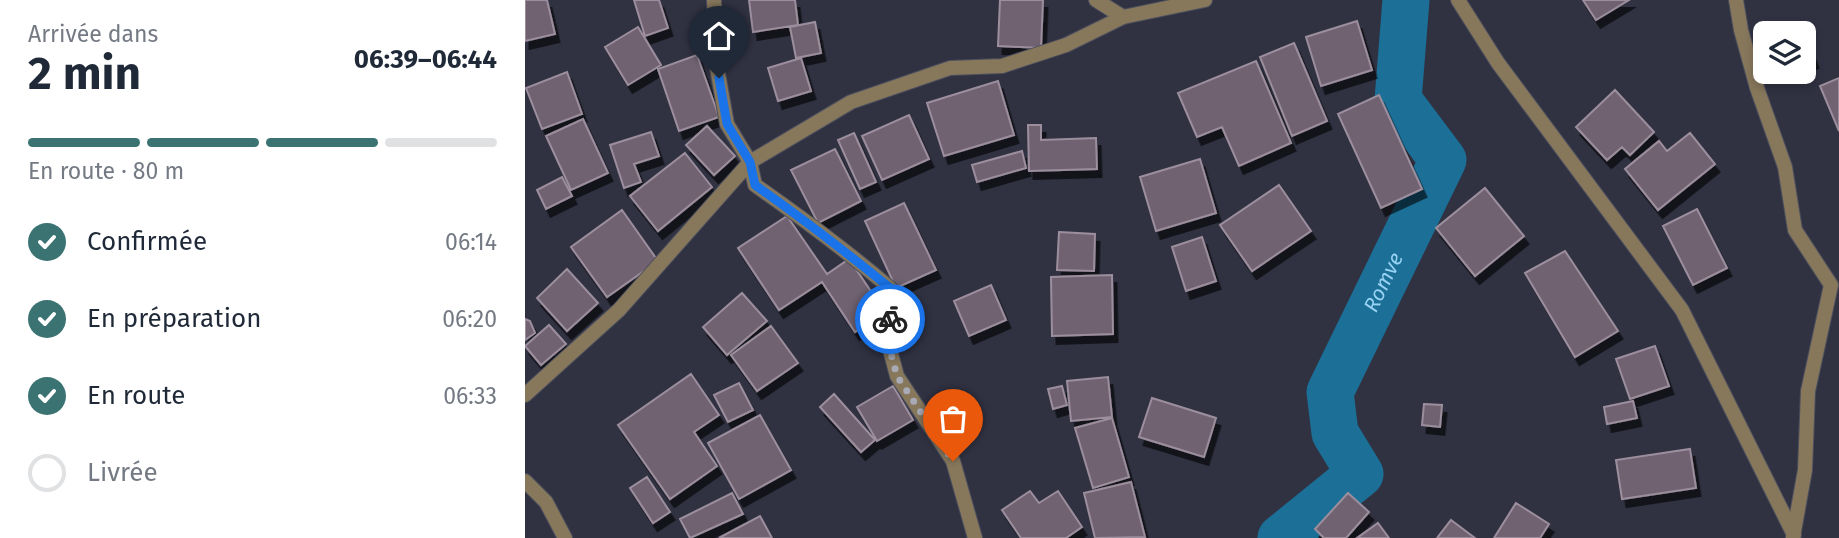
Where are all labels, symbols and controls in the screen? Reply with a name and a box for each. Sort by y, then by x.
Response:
pin [689,6,749,78]
icon: home [700,17,738,55]
text: Arrivée dans [28,20,158,48]
map controls [1753,21,1816,84]
button: layers [1753,21,1816,84]
text: 06:39–06:44 [354,44,497,75]
text: 2 min [28,46,141,101]
text: En route · 80 m [28,157,184,185]
icon: check [28,223,66,261]
text: Confirmée [87,226,207,257]
text: 06:14 [445,228,497,256]
water label: Romve [1358,248,1409,316]
courier [855,284,925,354]
icon: check [28,300,66,338]
icon: bike [871,300,909,338]
text: En préparation [87,303,261,334]
text: 06:20 [442,305,497,333]
icon: check [28,377,66,415]
text: En route [87,380,186,411]
text: 06:33 [443,382,497,410]
pin [923,389,983,461]
icon: bag [934,400,972,438]
text: Livrée [87,457,158,488]

